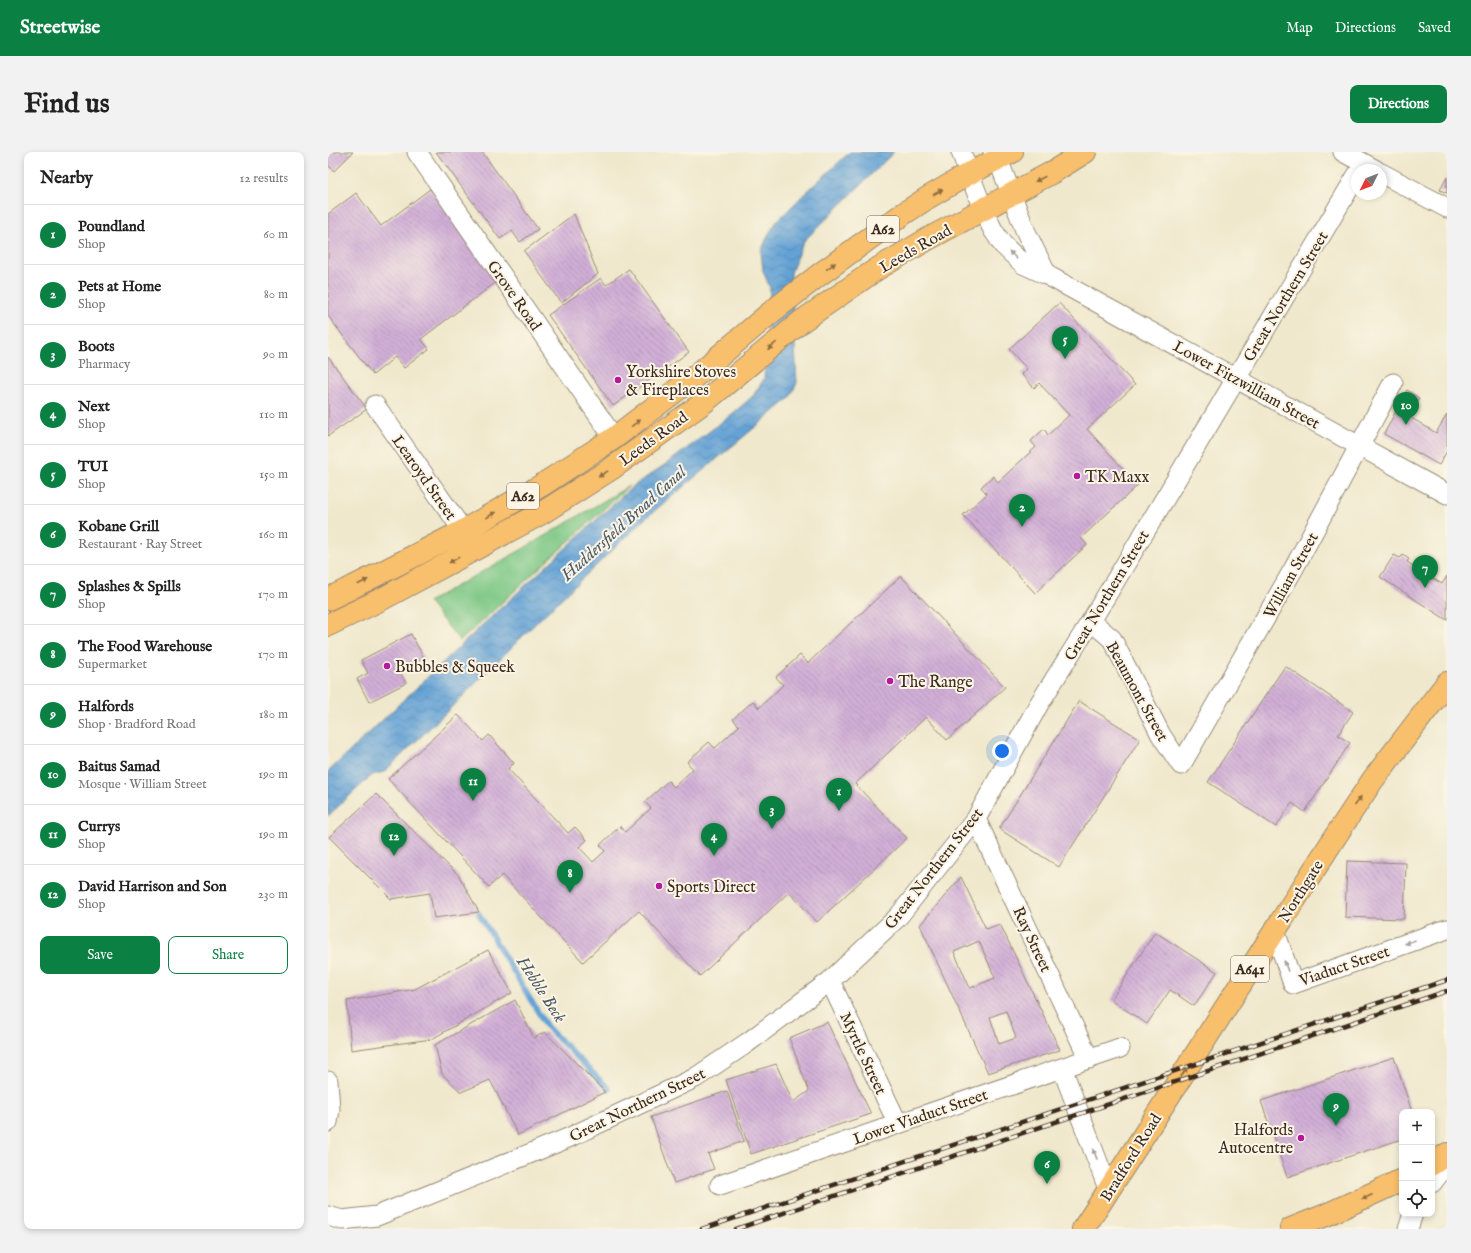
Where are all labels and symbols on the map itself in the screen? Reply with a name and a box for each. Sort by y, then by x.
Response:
north arrow [1351,164,1387,200]
one-way arrow [1034,175,1046,182]
one-way arrow [932,188,944,195]
road number: A62 [867,216,899,242]
street label: Leeds Road [876,221,956,278]
street label: Great Northern Street [1240,228,1334,366]
one-way arrow [1008,250,1018,260]
street label: Grove Road [482,257,545,335]
one-way arrow [826,262,836,270]
pin: 5 [1052,326,1078,359]
street label: Lower Fitzwilliam Street [1169,337,1323,435]
one-way arrow [766,342,777,350]
place label: Yorkshire Stoves & Fireplaces [626,363,736,401]
marker: Yorkshire Stoves & Fireplaces [613,375,623,385]
pin: 10 [1393,392,1419,425]
street label: Leeds Road [616,408,693,471]
one-way arrow [630,418,641,427]
street label: Learoyd Street [387,432,460,525]
water label: Huddersfield Broad Canal [556,461,692,586]
place label: TK Maxx [1085,468,1149,488]
one-way arrow [598,470,608,478]
marker: TK Maxx [1072,471,1082,481]
road number: A62 [507,483,539,509]
pin: 2 [1009,494,1035,527]
one-way arrow [485,511,497,518]
street label: Great Northern Street [1061,527,1155,665]
street label: William Street [1260,529,1324,622]
pin: 7 [1412,555,1438,588]
one-way arrow [448,557,460,563]
one-way arrow [358,579,369,585]
street label: Beaumont Street [1101,638,1172,746]
place label: Bubbles & Squeek [395,658,515,678]
marker: Bubbles & Squeek [382,661,392,671]
place label: The Range [898,673,973,693]
marker: The Range [885,676,895,686]
your location [992,741,1012,761]
pin: 11 [460,768,486,801]
pin: 1 [826,778,852,811]
one-way arrow [1355,795,1362,807]
pin: 3 [759,796,785,829]
street label: Great Northern Street [881,804,989,934]
pin: 12 [381,823,407,856]
pin: 4 [701,823,727,856]
street label: Northgate [1275,857,1329,927]
pin: 8 [557,860,583,893]
place label: Sports Direct [667,878,756,898]
marker: Sports Direct [654,881,664,891]
street label: Ray Street [1007,904,1055,976]
one-way arrow [1404,939,1416,945]
street label: Viaduct Street [1296,942,1393,992]
water label: Hebble Beck [511,952,570,1027]
road number: A641 [1231,956,1269,982]
one-way arrow [1283,959,1289,971]
street label: Myrtle Street [834,1009,890,1099]
street label: Great Northern Street [567,1064,710,1147]
one-way arrow [1180,1066,1187,1078]
street label: Lower Viaduct Street [851,1085,991,1150]
pin: 9 [1323,1093,1349,1126]
street label: Bradford Road [1097,1110,1167,1206]
place label: Halfords Autocentre [1217,1121,1293,1159]
marker: Halfords Autocentre [1296,1133,1306,1143]
one-way arrow [1091,1148,1097,1160]
pin: 6 [1034,1151,1060,1184]
one-way arrow [1361,1194,1372,1200]

